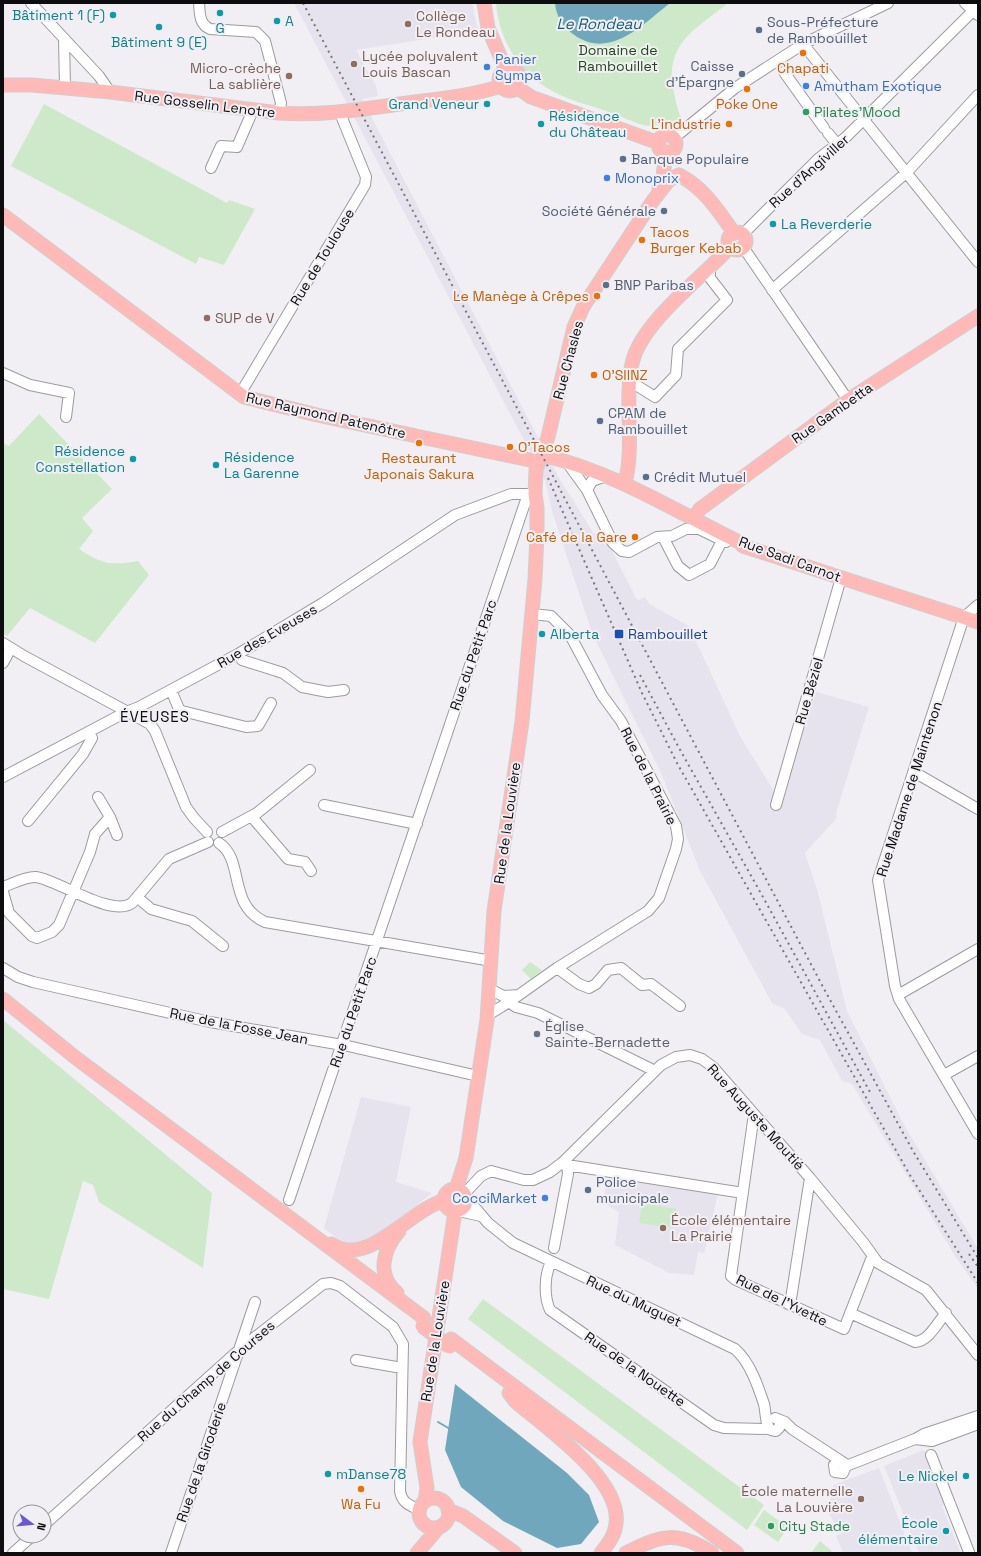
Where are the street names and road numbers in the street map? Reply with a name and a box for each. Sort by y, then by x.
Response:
street label: Rue Gosselin Lenotre [133,86,277,122]
street label: Rue d'Angiviller [765,130,853,212]
street label: Rue de Toulouse [286,205,358,309]
street label: Rue Chasles [549,318,587,402]
street label: Rue Gambetta [788,378,876,448]
street label: Rue Raymond Patenôtre [244,388,408,442]
street label: Rue Sadi Carnot [736,532,844,586]
street label: Rue du Petit Parc [446,597,500,713]
street label: Rue des Eveuses [214,600,320,672]
street label: Rue Béziel [791,655,827,727]
street label: Rue Madame de Maintenon [872,699,946,879]
street label: Rue de la Prairie [617,724,681,828]
street label: Rue de la Louvière [490,761,524,885]
street label: Rue du Petit Parc [326,954,380,1070]
street label: Rue de la Fosse Jean [168,1004,310,1048]
street label: Rue Auguste Moutié [704,1060,808,1174]
street label: Rue de l'Yvette [733,1270,831,1330]
street label: Rue du Muguet [583,1271,685,1331]
street label: Rue de la Louvière [417,1279,453,1403]
street label: Rue du Champ de Courses [134,1316,278,1446]
street label: Rue de la Nouette [581,1327,689,1411]
street label: Rue de la Giroderie [172,1400,230,1524]

